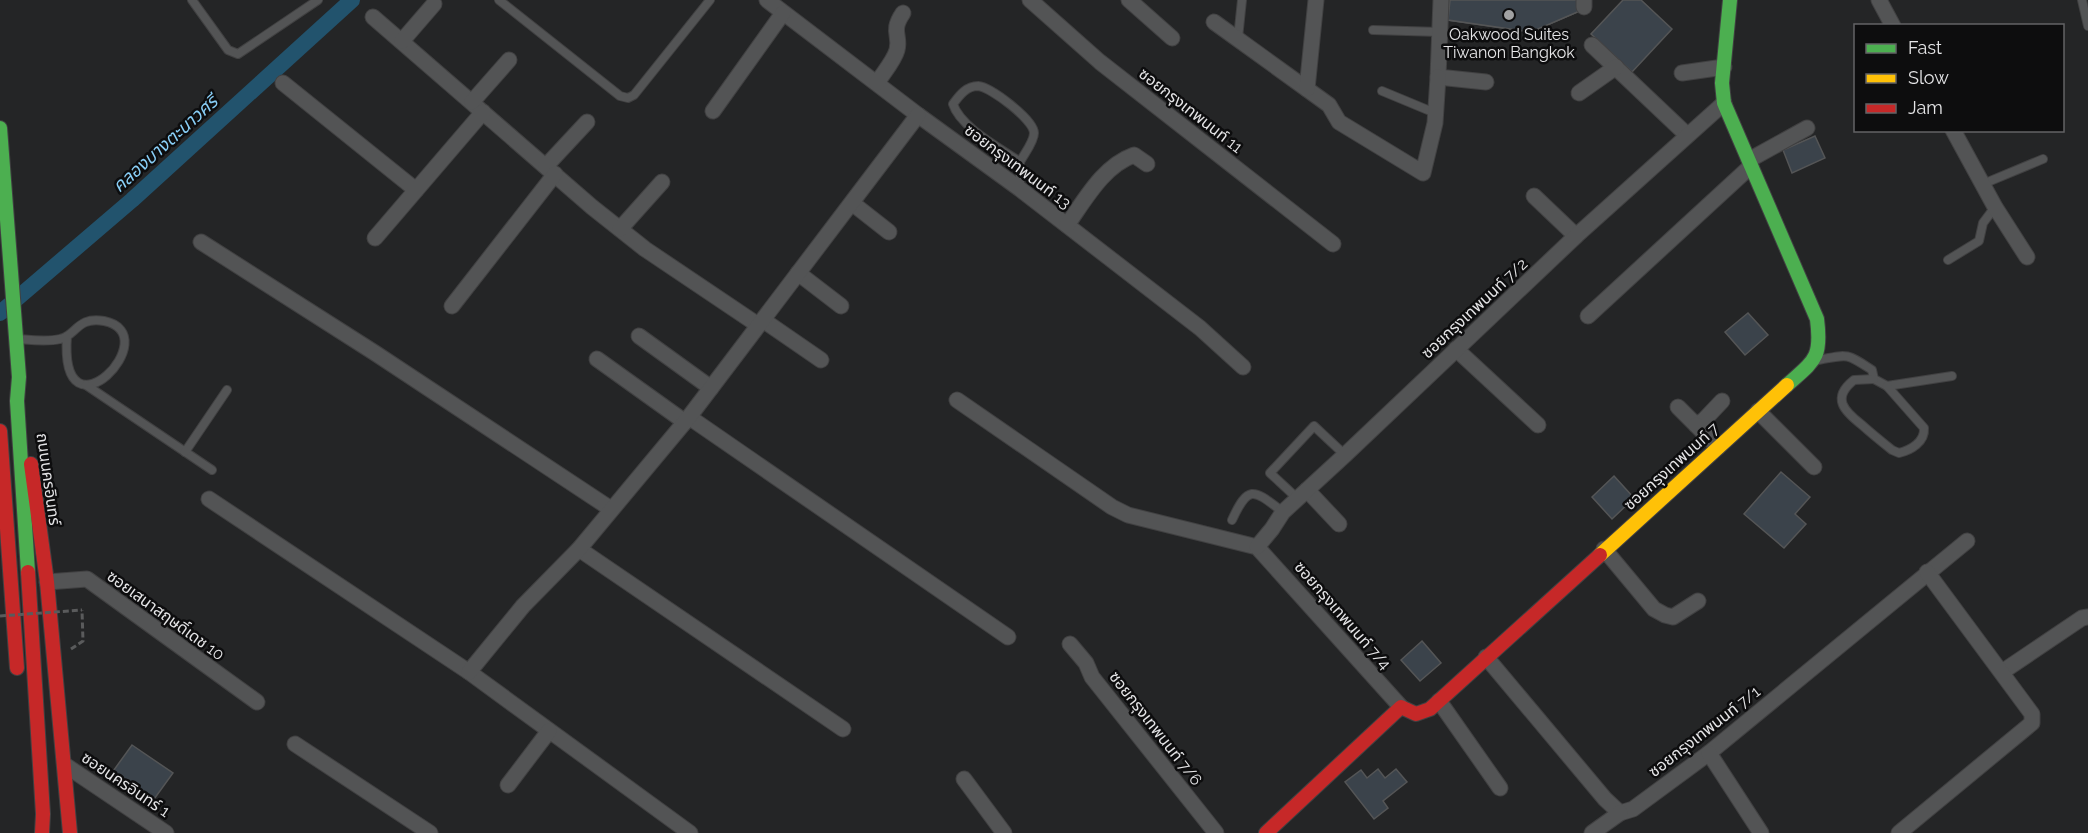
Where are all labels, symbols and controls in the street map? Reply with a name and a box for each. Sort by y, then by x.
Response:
marker: Oakwood Suites Tiwanon Bangkok [1502,8,1516,22]
legend [1854,24,2064,132]
place label: Oakwood Suites Tiwanon Bangkok [1443,25,1575,62]
text: Fast [1908,37,1942,58]
street label: ซอยกรุงเทพนนท์ 11 [1135,64,1246,157]
text: Slow [1908,67,1949,88]
water label: คลองบางตะนาวศรี [108,89,224,196]
text: Jam [1908,97,1943,118]
street label: ซอยกรุงเทพนนท์ 13 [961,120,1075,213]
street label: ซอยกรุงเทพนนท์ 7/2 [1417,254,1531,362]
street label: ซอยกรุงเทพนนท์ 7 [1620,418,1723,514]
street label: ถนนนครอินทร์ [33,432,65,527]
street label: ซอยกรุงเทพนนท์ 7/4 [1290,557,1395,674]
street label: ซอยเสนาสฤษดิ์เดช 10 [103,566,228,664]
street label: ซอยกรุงเทพนนท์ 7/6 [1105,668,1206,789]
street label: ซอยกรุงเทพนนท์ 7/1 [1645,682,1764,781]
street label: ซอยนครอินทร์ 1 [78,748,174,821]

